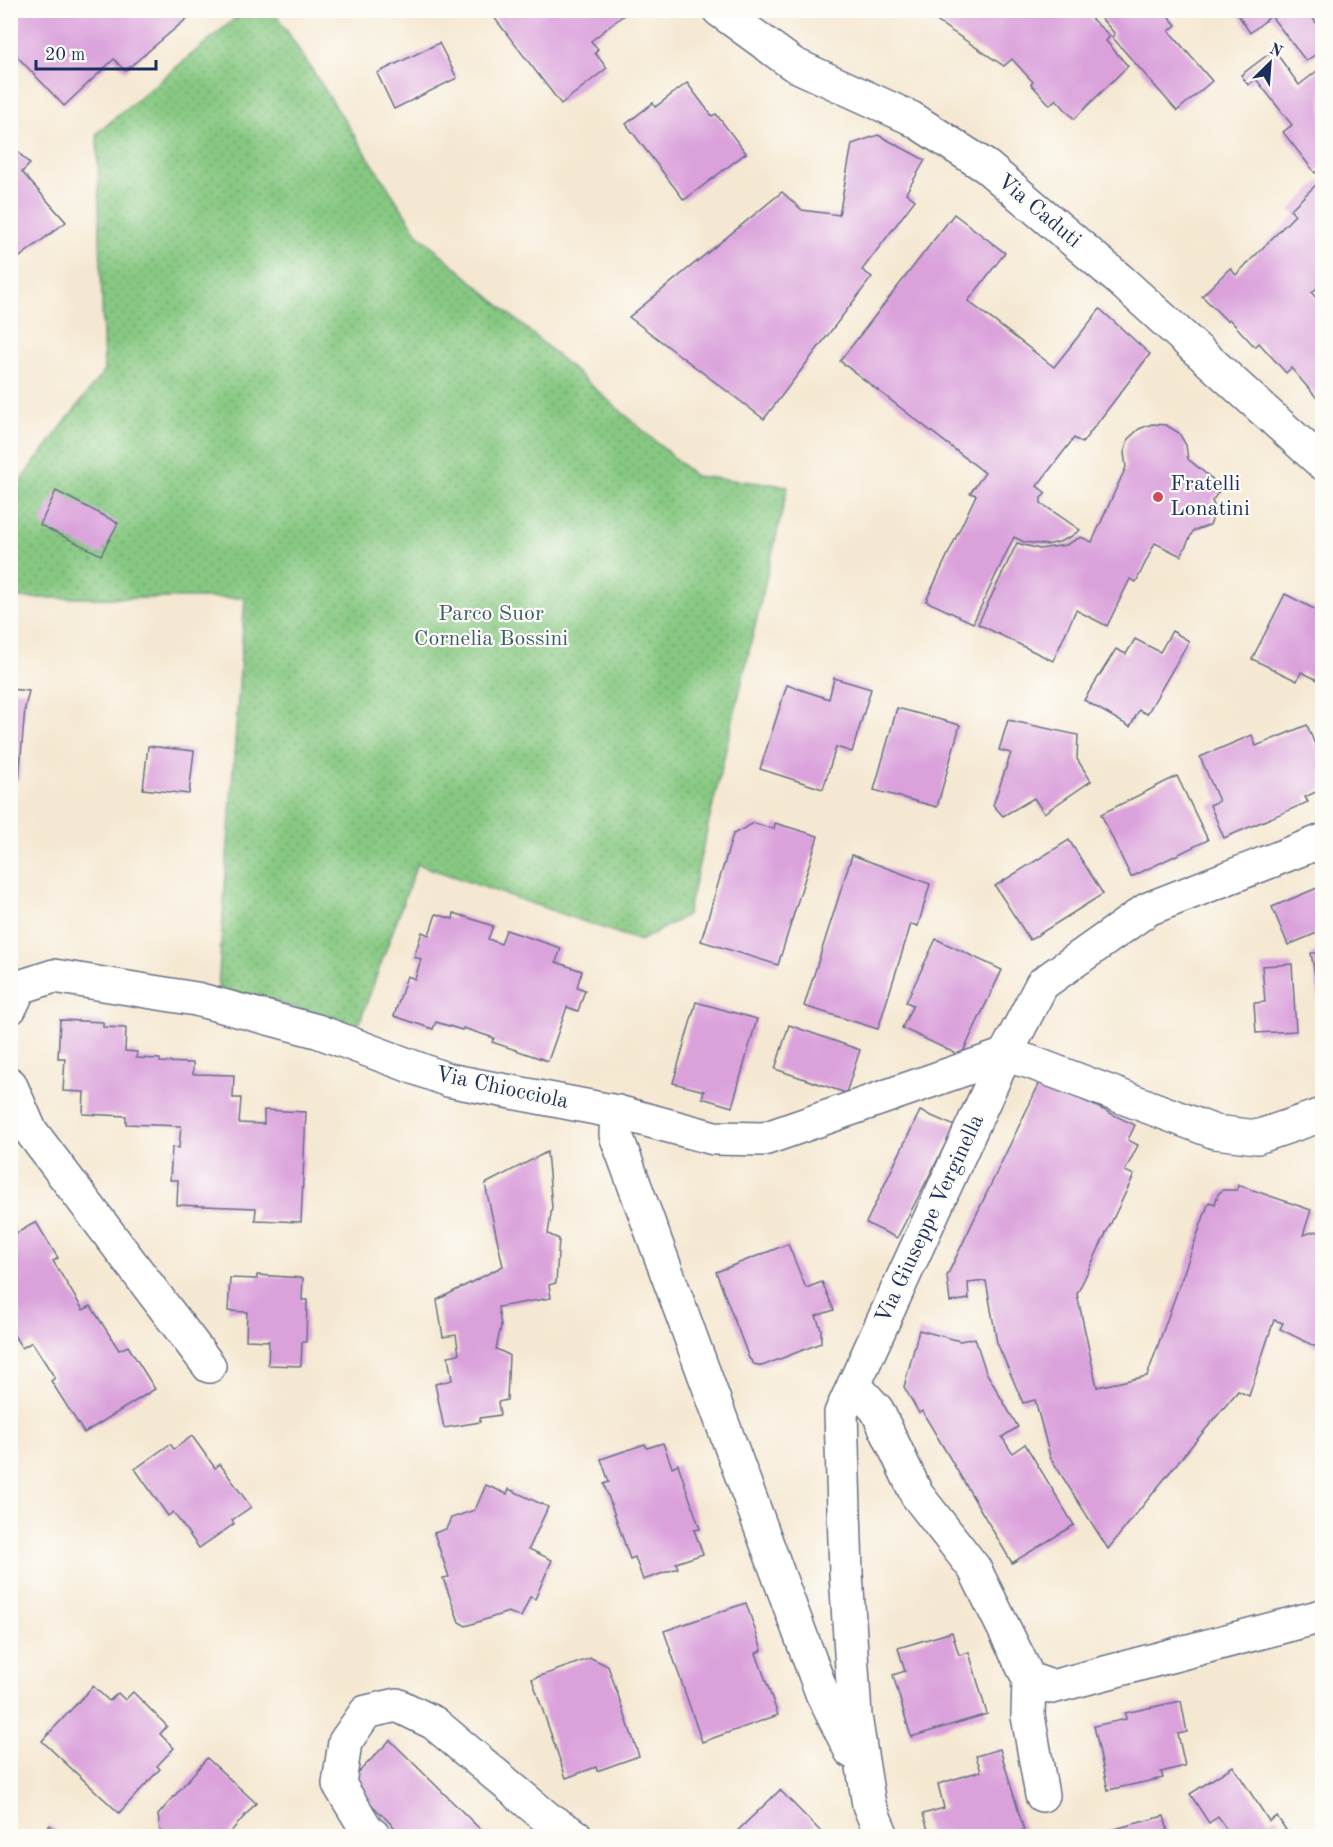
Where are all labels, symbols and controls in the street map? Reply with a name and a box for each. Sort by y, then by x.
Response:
scale bar [36,33,156,71]
north arrow [1240,33,1300,93]
text: N [1267,41,1285,61]
text: 20 m [45,46,85,64]
street label: Via Caduti [993,170,1085,252]
place label: Fratelli Lonatini [1170,473,1250,520]
marker: Fratelli Lonatini [1151,490,1165,504]
park label: Parco Suor Cornelia Bossini [414,603,568,650]
street label: Via Chiocciola [433,1063,571,1113]
street label: Via Giuseppe Verginella [872,1111,988,1327]

